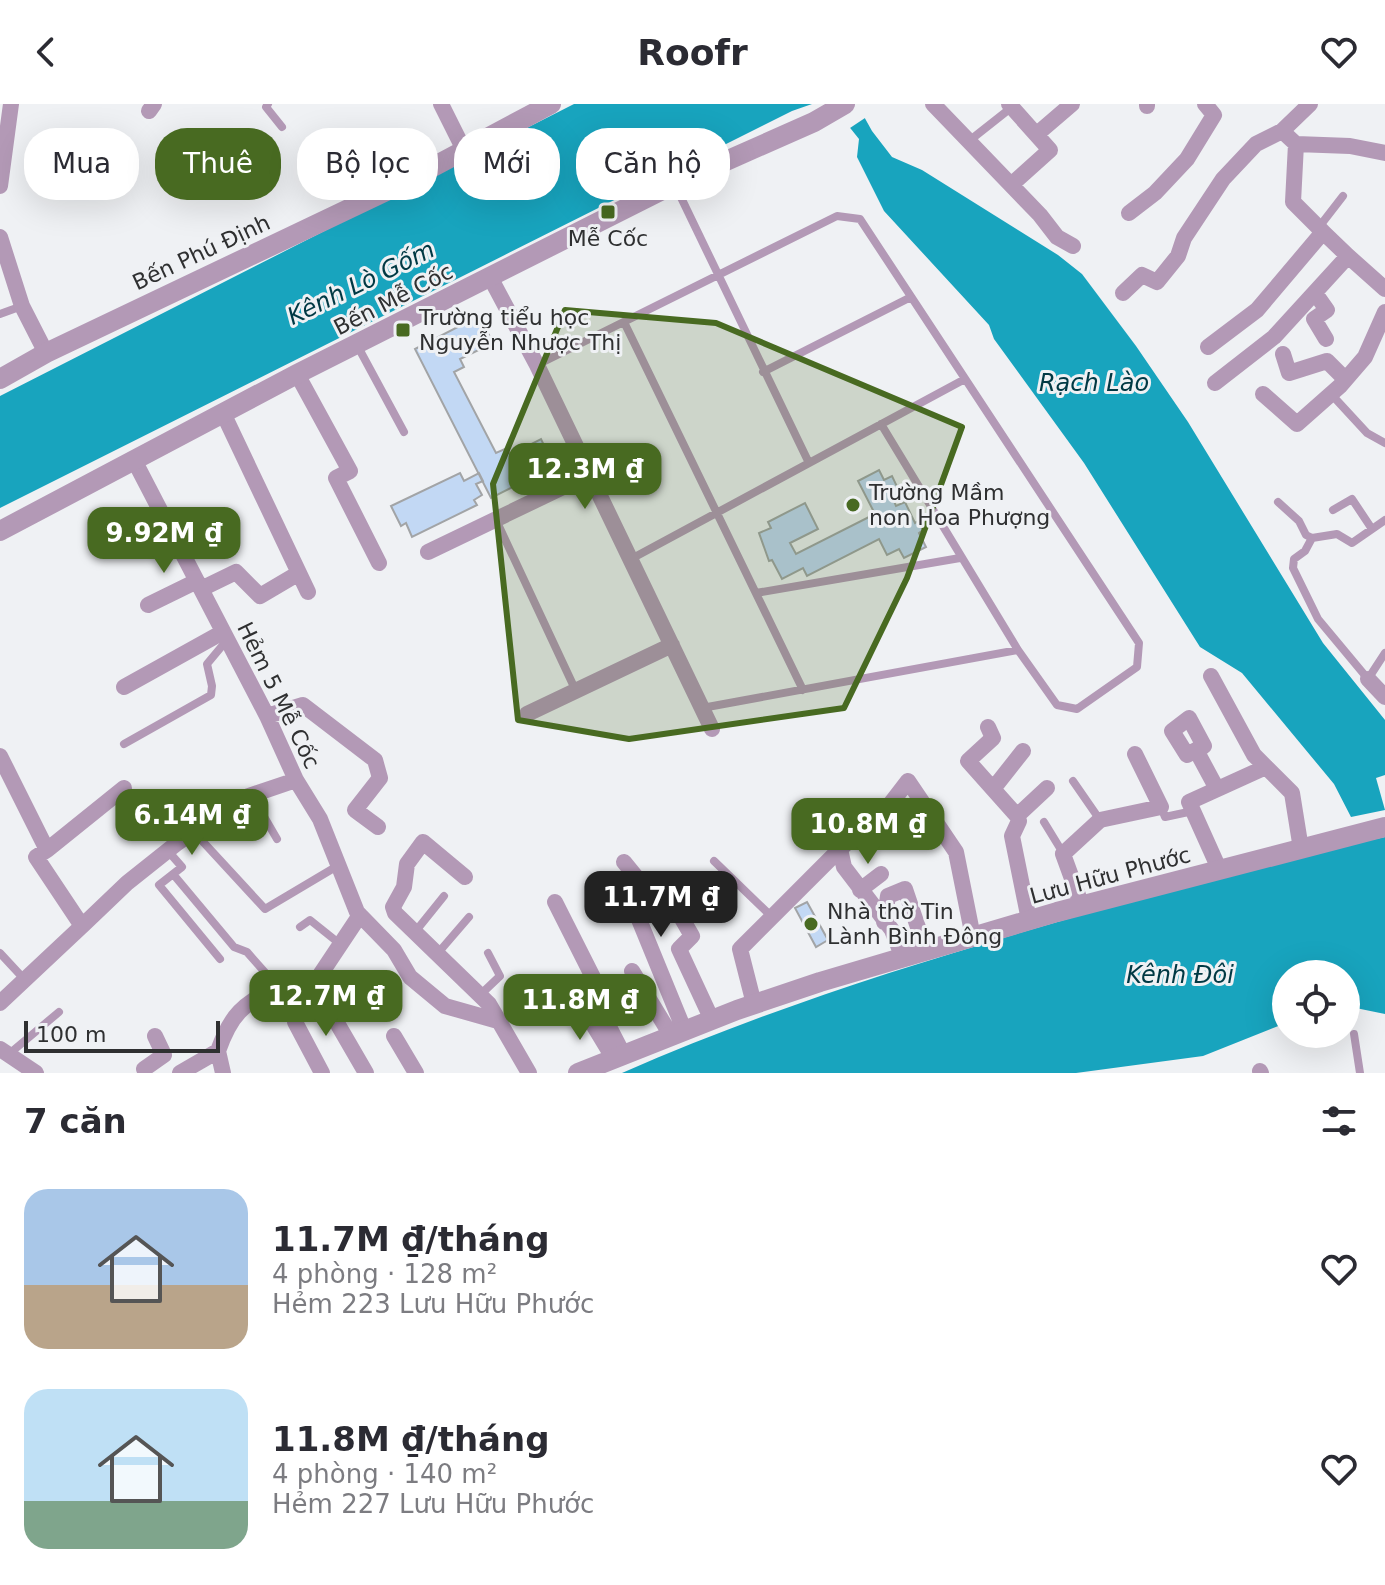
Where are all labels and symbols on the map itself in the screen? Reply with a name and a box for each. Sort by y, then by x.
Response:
marker: Mễ Cốc [599,203,617,221]
street label: Bến Phú Định [129,210,274,295]
place label: Mễ Cốc [568,226,648,251]
water label: Kênh Lò Gốm [283,235,439,331]
street label: Bến Mễ Cốc [330,259,457,340]
place label: Trường tiểu học Nguyễn Nhược Thị [418,305,621,355]
marker: Trường tiểu học Nguyễn Nhược Thị [394,321,412,339]
water label: Rạch Lào [1039,369,1149,397]
pin: 12.3M ₫ [511,443,659,511]
place label: Trường Mầm non Hoa Phượng [868,480,1050,530]
marker: Trường Mầm non Hoa Phượng [844,496,862,514]
pin: 9.92M ₫ [90,507,238,575]
street label: Hẻm 5 Mễ Cốc [232,618,325,773]
pin: 6.14M ₫ [118,789,266,857]
pin: 10.8M ₫ [794,798,942,866]
street label: Lưu Hữu Phước [1027,842,1193,909]
pin: 11.7M ₫ [587,871,735,939]
place label: Nhà thờ Tin Lành Bình Đông [827,899,1002,949]
marker: Nhà thờ Tin Lành Bình Đông [802,915,820,933]
water label: Kênh Đôi [1126,961,1234,989]
pin: 12.7M ₫ [252,970,400,1038]
pin: 11.8M ₫ [506,974,654,1042]
scale bar [24,1017,220,1053]

